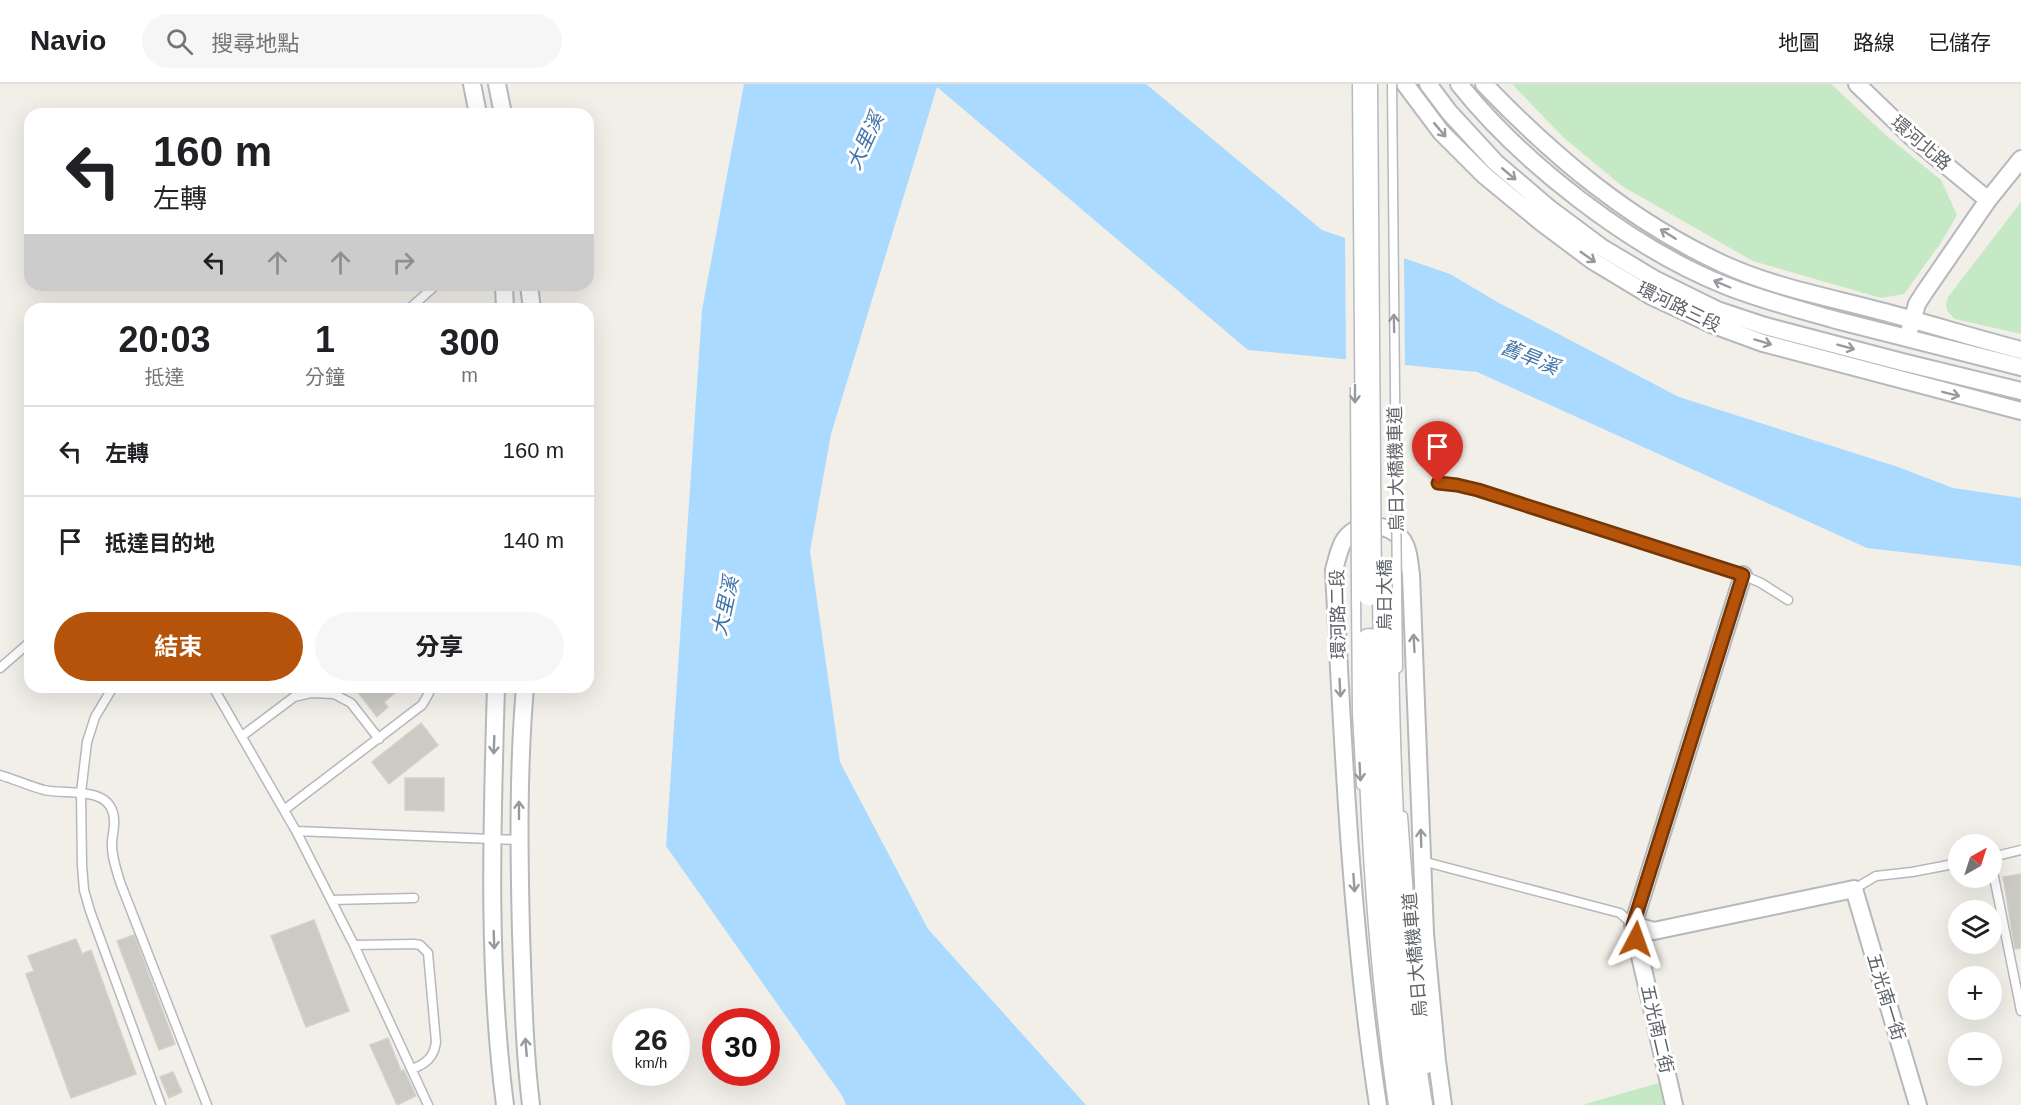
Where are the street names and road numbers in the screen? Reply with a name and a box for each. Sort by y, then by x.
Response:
street label: 環河北路 [1887,112,1955,174]
street label: 環河路三段 [1634,278,1724,336]
street label: 烏日大橋機車道 [1385,406,1407,532]
street label: 烏日大橋 [1375,559,1395,631]
street label: 環河路二段 [1327,569,1349,659]
street label: 烏日大橋機車道 [1400,891,1430,1019]
street label: 五光南一街 [1863,951,1909,1043]
street label: 五光南二街 [1637,983,1677,1075]

